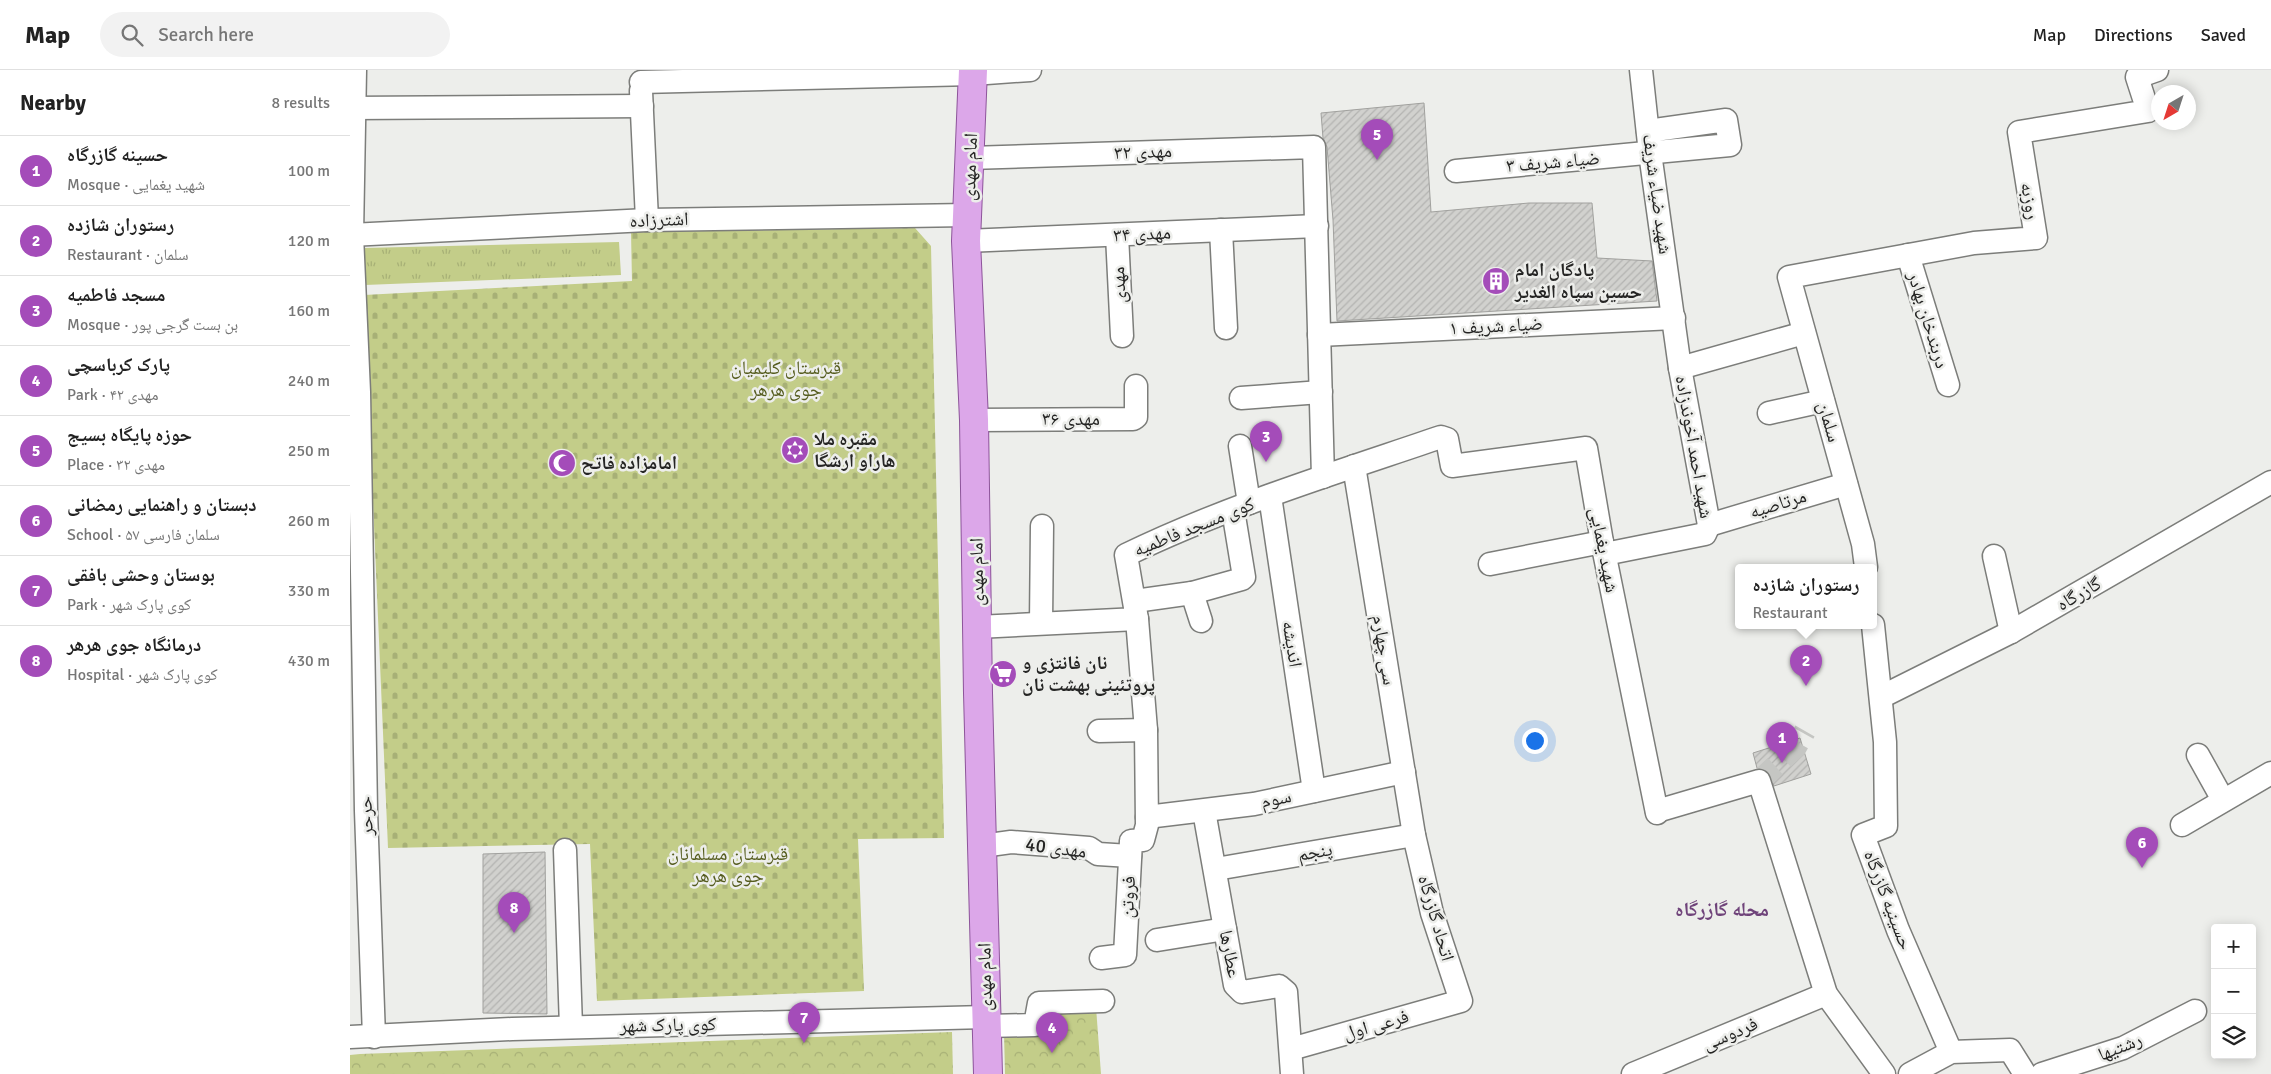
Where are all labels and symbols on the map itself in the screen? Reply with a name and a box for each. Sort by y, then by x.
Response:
north arrow [2151,85,2196,130]
pin: 5 [1361,119,1393,160]
street label: شهید ضیاء شریف [1637,132,1677,256]
street label: امام مهدی [957,133,984,201]
street label: مهدی ۳۲ [1114,139,1172,165]
street label: ضیاء شریف ۳ [1505,146,1601,178]
street label: روزبه [2015,181,2045,221]
street label: اشترزاده [629,207,689,233]
street label: مهدی ۳۴ [1112,221,1172,247]
place label: پادگان امام حسین سپاه الغدیر [1514,258,1642,304]
street label: مهدی [1106,266,1132,304]
building icon: پادگان امام حسین سپاه الغدیر [1481,266,1511,296]
street label: دربندخان بهادر [1902,268,1954,371]
street label: ضیاء شریف ۱ [1448,312,1544,340]
park label: قبرستان کلیمیان جوی هرهر [731,356,841,402]
street label: شهید احمد آخوندزاده [1670,374,1718,520]
street label: سلمان [1812,399,1846,445]
street label: مهدی ۳۶ [1042,407,1100,431]
pin: 3 [1250,421,1282,462]
place label: مقبره ملا هاراو ارشگا [814,427,896,473]
synagogue icon: مقبره ملا هاراو ارشگا [780,435,810,465]
mosque icon: امامزاده فاتح [547,448,577,478]
place label: امامزاده فاتح [581,451,677,475]
street label: مرتاصیه [1747,484,1809,524]
street label: کوی مسجد فاطمیه [1130,492,1258,562]
street label: شهید یغمایی [1584,505,1624,595]
street label: امام مهدی [964,538,991,606]
street label: گازرگاه [2052,572,2106,616]
street label: سی چهارم [1366,613,1401,687]
street label: اندیشه [1277,619,1307,669]
pin: 2 [1790,645,1822,686]
place label: نان فانتزی و پروتئینی بهشت نان [1022,651,1155,697]
supermarket icon: نان فانتزی و پروتئینی بهشت نان [988,659,1018,689]
pin: 1 [1766,722,1798,763]
your location [1522,728,1548,754]
street label: سوم [1258,784,1294,815]
street label: حرحر [353,796,379,837]
pin: 6 [2126,827,2158,868]
street label: مهدی 40 [1024,832,1088,864]
street label: پنجم [1296,837,1334,867]
park label: قبرستان مسلمانان جوی هرهر [668,842,788,888]
street label: حسینیه گازرگاه [1858,847,1918,953]
street label: اتحاد گازرگاه [1412,872,1460,964]
street label: فروتن [1115,875,1141,919]
pin: 8 [498,892,530,933]
district label: محله گازرگاه [1675,897,1769,922]
street label: عطارها [1214,928,1246,980]
street label: امام مهدی [972,943,999,1011]
pin: 7 [788,1002,820,1043]
street label: فرعی اول [1340,1004,1412,1046]
street label: کوی پارک شهر [618,1012,717,1038]
pin: 4 [1036,1012,1068,1053]
street label: فردوسی [1699,1012,1761,1056]
street label: رشتیها [2094,1027,2146,1067]

